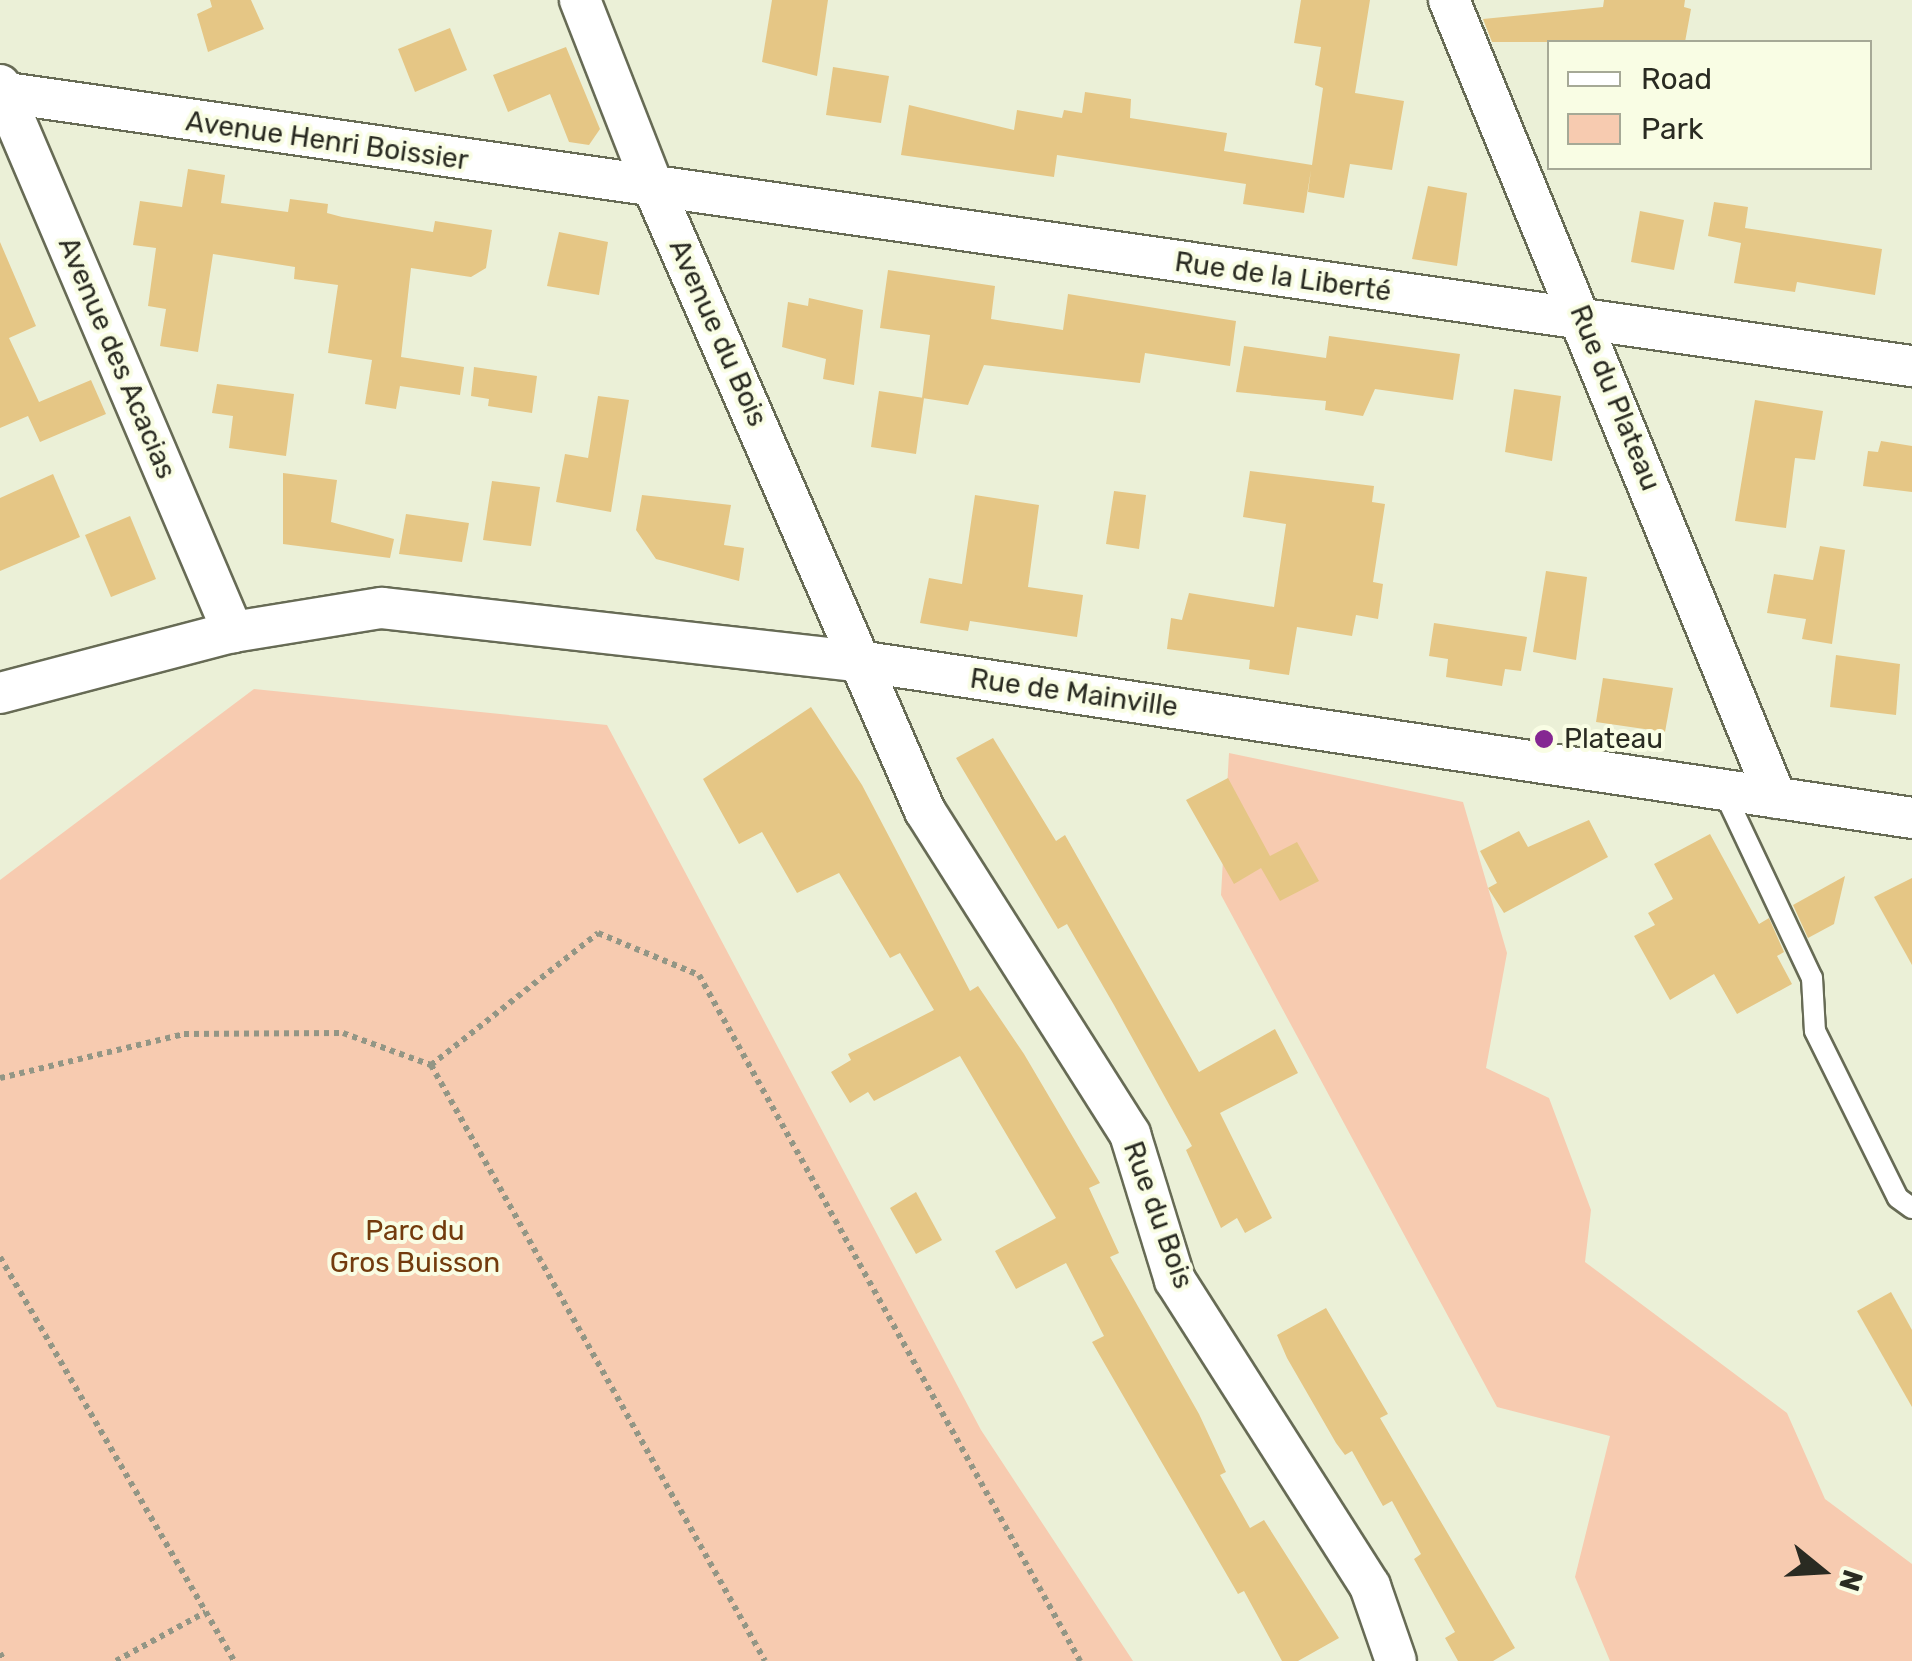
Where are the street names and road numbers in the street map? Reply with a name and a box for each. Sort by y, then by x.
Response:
street label: Avenue Henri Boissier [184,105,470,177]
street label: Avenue des Acacias [51,232,183,484]
street label: Avenue du Bois [662,234,774,432]
street label: Rue de la Liberté [1173,245,1393,309]
street label: Rue du Plateau [1562,300,1668,496]
street label: Rue de Mainville [968,662,1180,724]
street label: Rue du Bois [1116,1137,1200,1293]

